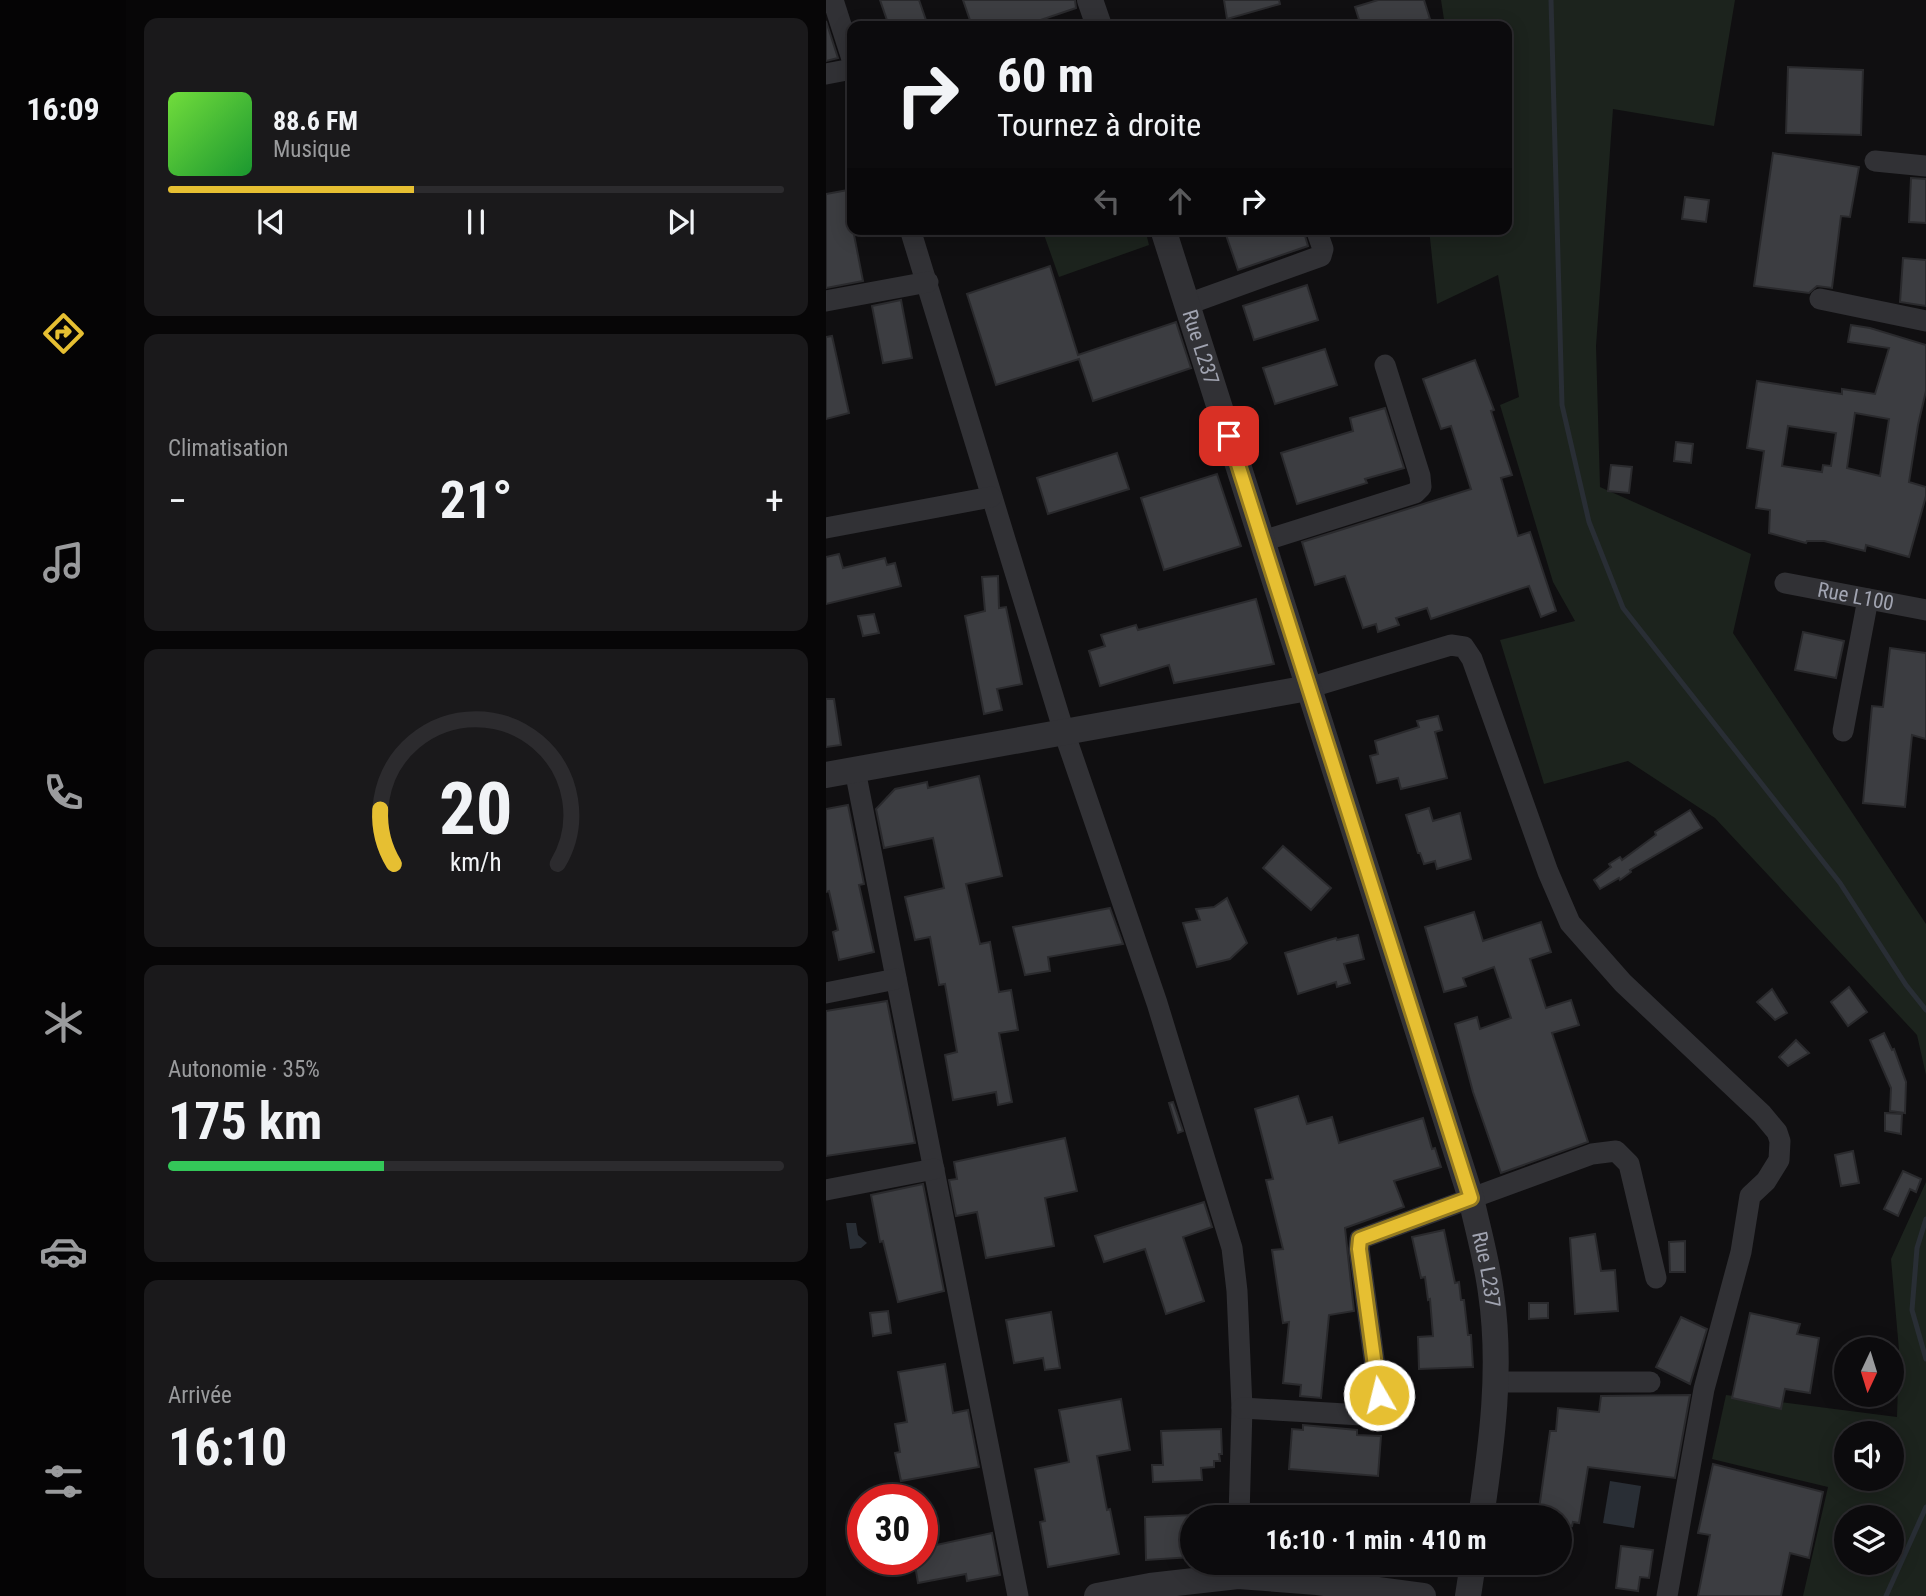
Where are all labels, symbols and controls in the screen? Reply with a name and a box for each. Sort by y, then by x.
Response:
text: 60 m [997,47,1094,104]
icon: right [882,49,973,140]
text: 16:09 [26,90,100,128]
text: 88.6 FM [273,106,358,136]
text: Tournez à droite [997,106,1201,144]
text: Musique [273,136,351,163]
icon: left [1088,182,1126,220]
icon: ahead [1161,182,1199,220]
icon: right [1234,182,1272,220]
icon: previous [252,203,290,241]
icon: pause [457,203,495,241]
icon: next [662,203,700,241]
street label: Rue L237 [1177,307,1224,388]
icon: directions [39,309,88,358]
pin [1199,406,1259,466]
icon: arrive [1210,417,1248,455]
text: Climatisation [168,435,288,462]
text: 21° [440,470,512,531]
text: − [168,479,187,523]
text: + [765,479,784,523]
icon: music [39,538,88,587]
street label: Rue L100 [1816,578,1896,616]
text: 20 [439,766,513,852]
icon: phone [39,768,88,817]
text: km/h [450,848,502,877]
icon: climate [39,998,88,1047]
text: Autonomie · 35% [168,1056,320,1083]
text: 175 km [168,1091,322,1152]
icon: car [39,1227,88,1276]
street label: Rue L237 [1467,1229,1505,1309]
north arrow [1834,1337,1904,1407]
map controls [1834,1337,1904,1575]
position arrow [1342,1358,1416,1432]
text: Arrivée [168,1382,232,1409]
text: 16:10 [168,1417,287,1478]
button: sound [1834,1421,1904,1491]
icon: filters [39,1457,88,1506]
speed limit sign: 30 [847,1484,938,1575]
button: layers [1834,1505,1904,1575]
text: 16:10 · 1 min · 410 m [1266,1525,1486,1555]

